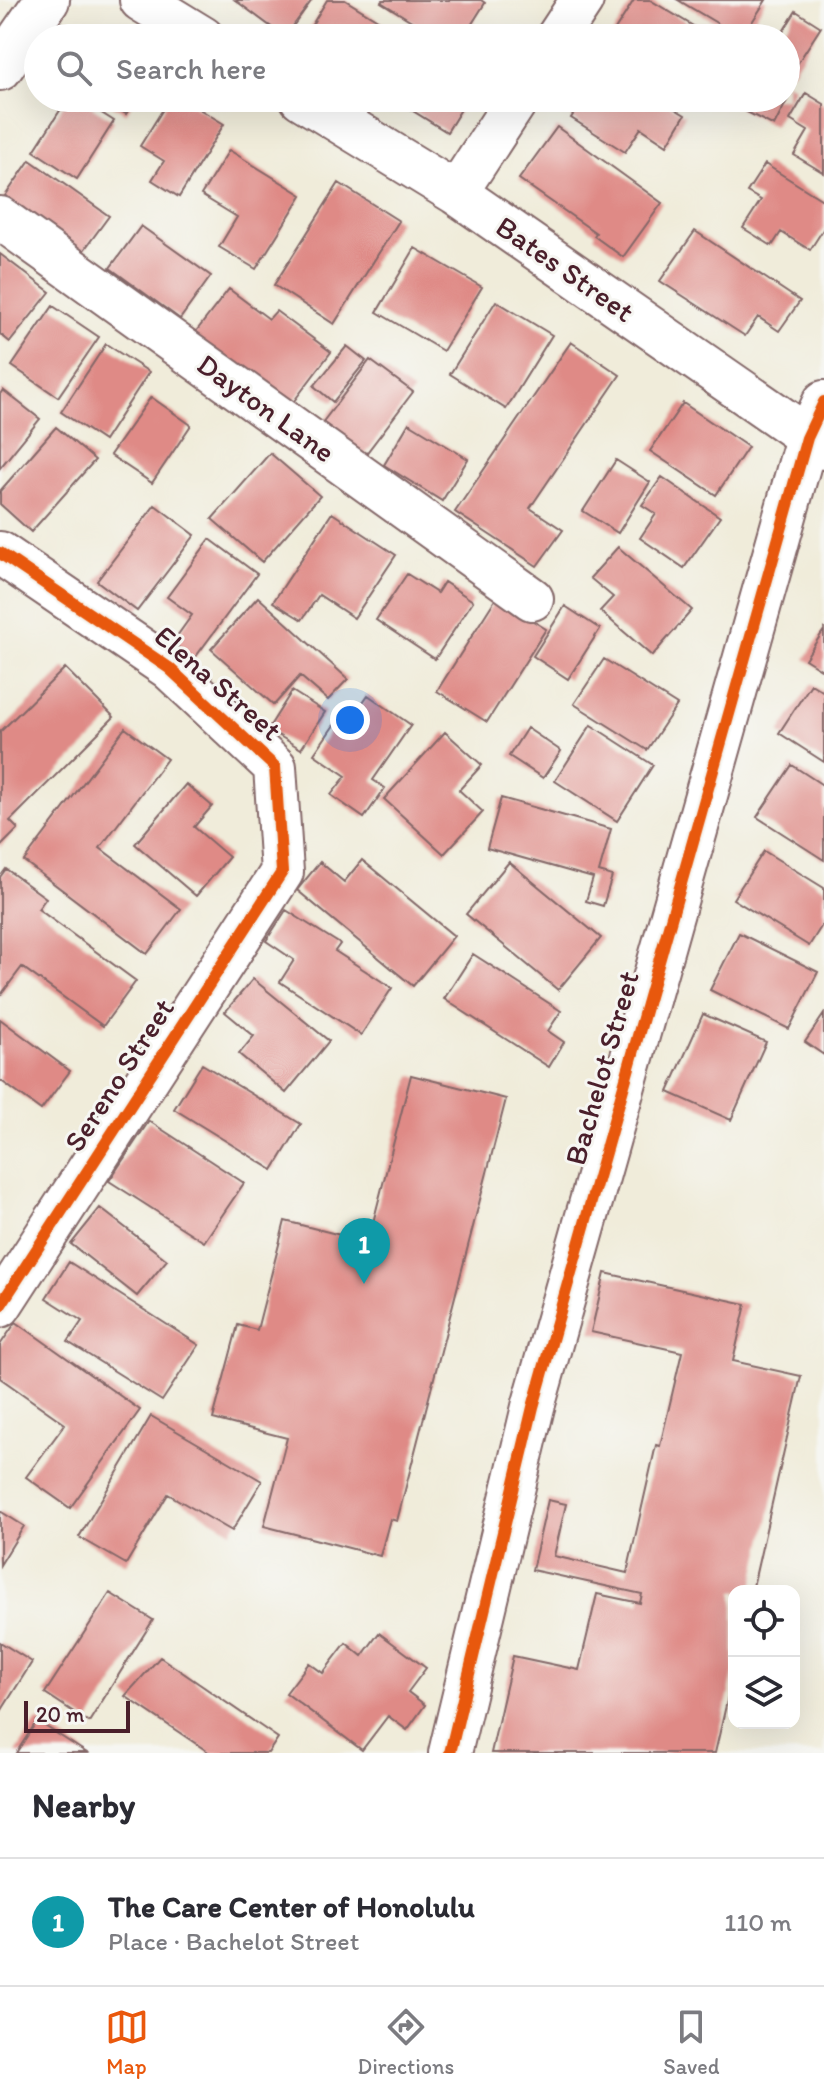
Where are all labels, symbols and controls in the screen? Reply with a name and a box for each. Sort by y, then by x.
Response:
search box [24,24,800,112]
icon: search [52,46,96,90]
text: Search here [116,50,266,87]
street label: Bates Street [489,207,642,330]
street label: Dayton Lane [190,345,342,470]
street label: Elena Street [147,617,290,748]
your location [330,700,370,740]
street label: Bachelot Street [556,967,647,1169]
street label: Sereno Street [55,991,182,1158]
pin: 1 [338,1218,390,1284]
map controls [728,1585,800,1729]
button: locate [728,1585,800,1657]
button: layers [728,1657,800,1729]
scale bar [24,1697,130,1733]
text: 20 m [36,1701,85,1728]
text: Nearby [32,1785,135,1826]
text: The Care Center of Honolulu [108,1888,475,1925]
text: 1 [52,1906,64,1938]
text: 110 m [724,1906,792,1938]
text: Place · Bachelot Street [108,1925,359,1957]
tab: Map [105,2005,149,2080]
tab: Directions [358,2005,454,2080]
tab: Saved [663,2005,719,2080]

